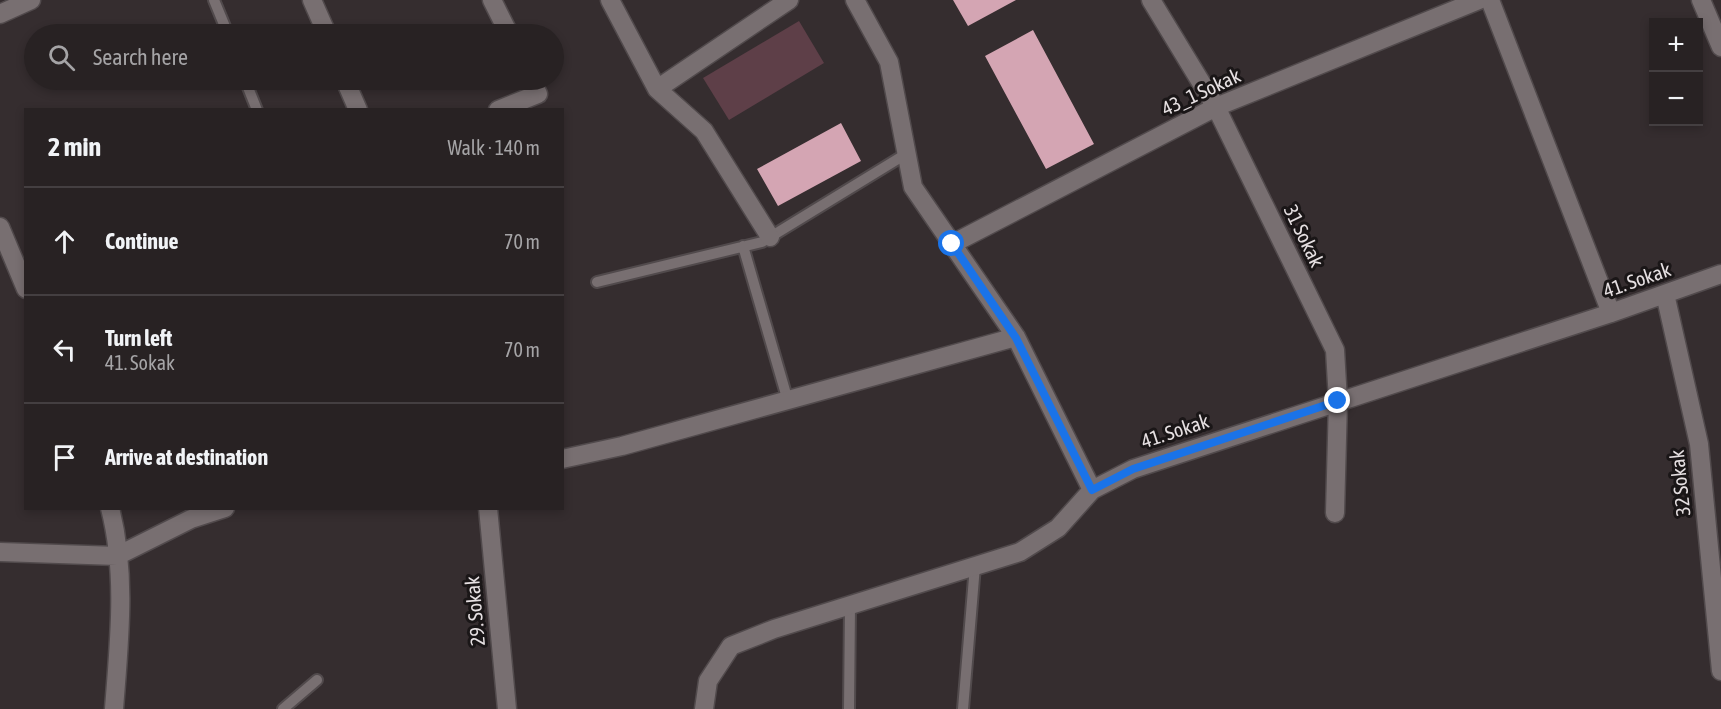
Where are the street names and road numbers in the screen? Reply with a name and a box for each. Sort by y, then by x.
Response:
street label: 43_1 Sokak [1158,63,1244,120]
street label: 31 Sokak [1280,201,1329,271]
street label: 41. Sokak [1600,257,1674,302]
street label: 41. Sokak [1138,409,1212,452]
street label: 32 Sokak [1665,449,1694,517]
street label: 29. Sokak [460,575,489,647]

